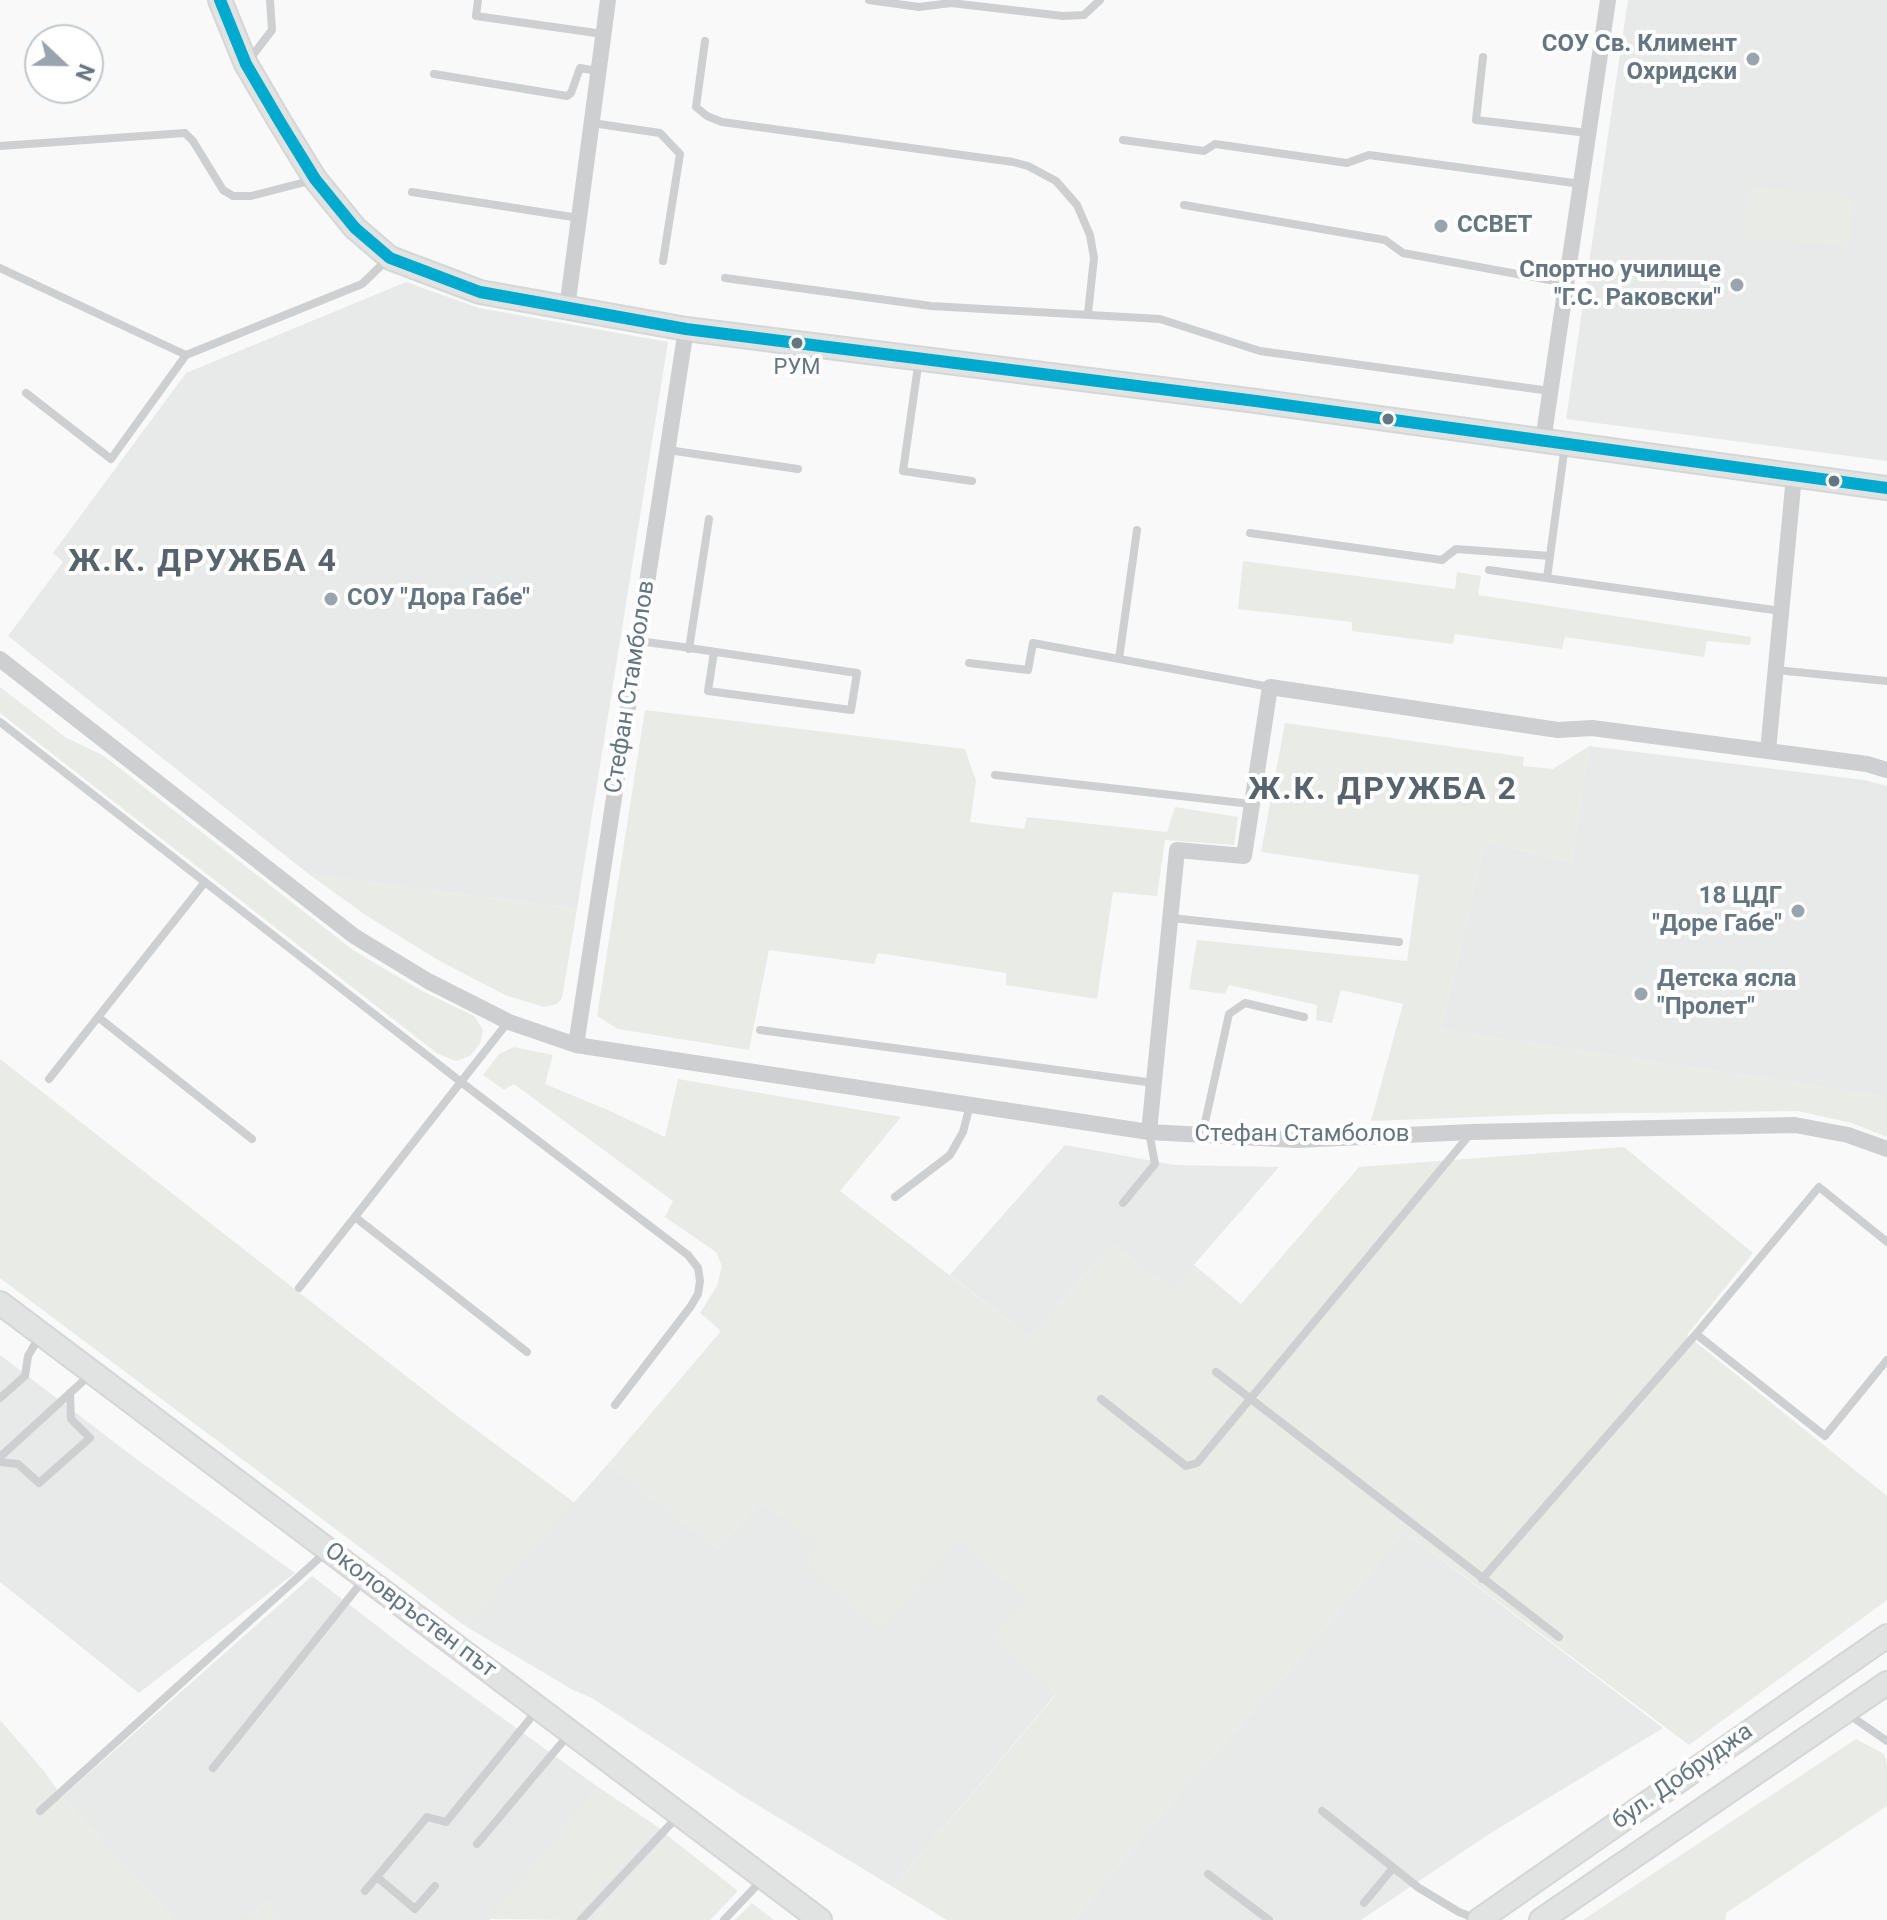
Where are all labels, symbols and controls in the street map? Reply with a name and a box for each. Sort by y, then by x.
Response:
north arrow [24,24,104,104]
place label: СОУ Св. Климент Охридски [1542,31,1737,87]
marker: СОУ Св. Климент Охридски [1744,50,1762,68]
text: N [70,61,99,84]
place label: ССВЕТ [1457,212,1532,240]
marker: ССВЕТ [1432,217,1450,235]
place label: Спортно училище "Г.С. Раковски" [1519,257,1721,313]
marker: Спортно училище "Г.С. Раковски" [1728,276,1746,294]
marker: РУМ [789,335,805,351]
place label: РУМ [774,355,820,381]
unlabelled marker [1380,411,1396,427]
unlabelled marker [1826,473,1842,489]
district label: Ж.К. ДРУЖБА 4 [68,544,338,582]
street label: Стефан Стамболов [600,579,662,795]
place label: СОУ "Дора Габе" [347,585,530,613]
marker: СОУ "Дора Габе" [322,590,340,608]
district label: Ж.К. ДРУЖБА 2 [1248,772,1518,810]
place label: 18 ЦДГ "Доре Габе" [1652,883,1782,939]
marker: 18 ЦДГ "Доре Габе" [1789,902,1807,920]
place label: Детска ясла "Пролет" [1657,966,1796,1022]
marker: Детска ясла "Пролет" [1632,985,1650,1003]
street label: Стефан Стамболов [1194,1121,1410,1149]
street label: Околовръстен път [318,1537,502,1685]
street label: бул. Добруджа [1607,1718,1759,1836]

